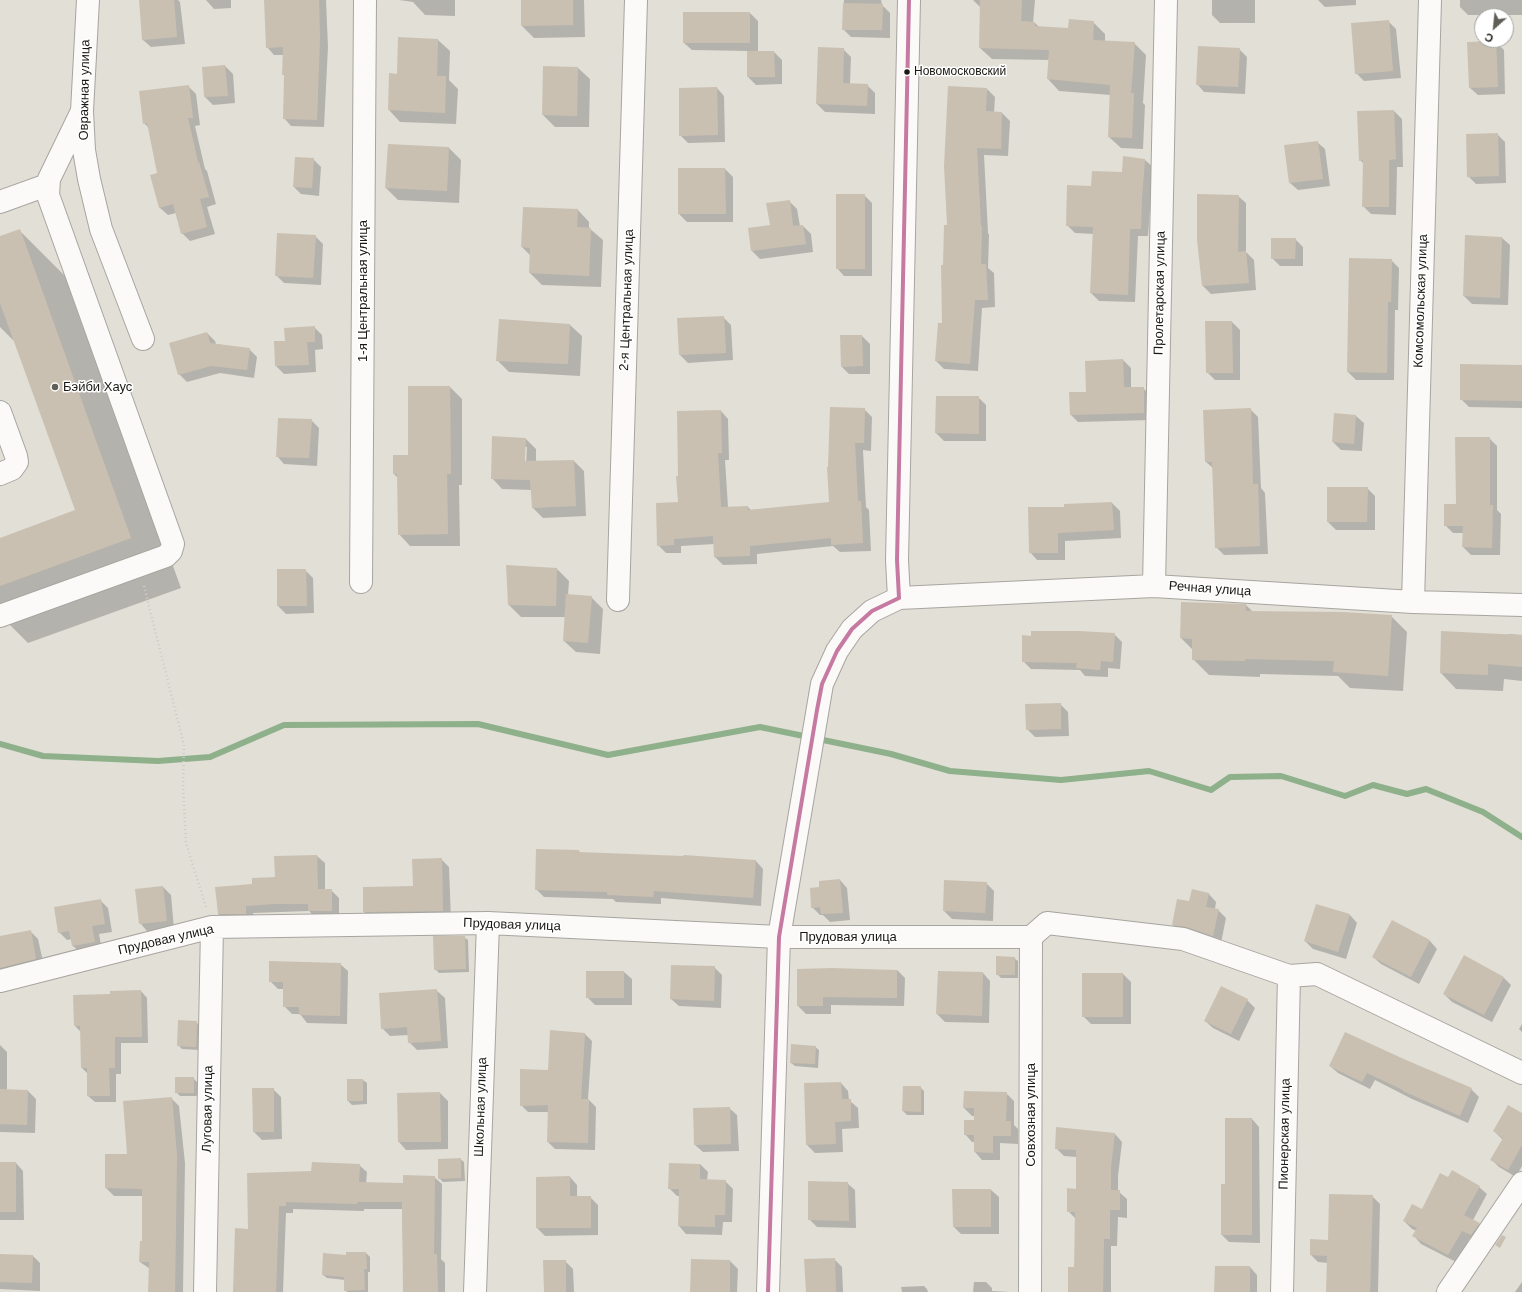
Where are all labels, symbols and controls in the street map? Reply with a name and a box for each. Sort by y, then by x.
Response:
north arrow [1474,8,1514,48]
text: С [1483,31,1495,45]
street label: Овражная улица [76,39,94,141]
place label: Новомосковский [914,65,1006,79]
marker: Новомосковский [902,67,912,77]
street label: 1-я Центральная улица [355,220,371,362]
street label: 2-я Центральная улица [617,229,637,371]
street label: Пролетарская улица [1151,231,1169,355]
street label: Комсомольская улица [1411,234,1431,368]
place label: Бэйби Хаус [63,379,132,395]
marker: Бэйби Хаус [50,382,60,392]
street label: Речная улица [1168,578,1252,600]
street label: Прудовая улица [463,916,561,934]
street label: Прудовая улица [117,921,215,959]
street label: Прудовая улица [799,929,897,945]
street label: Школьная улица [471,1057,491,1157]
street label: Совхозная улица [1023,1063,1039,1167]
street label: Луговая улица [199,1065,217,1153]
street label: Пионерская улица [1276,1078,1294,1190]

